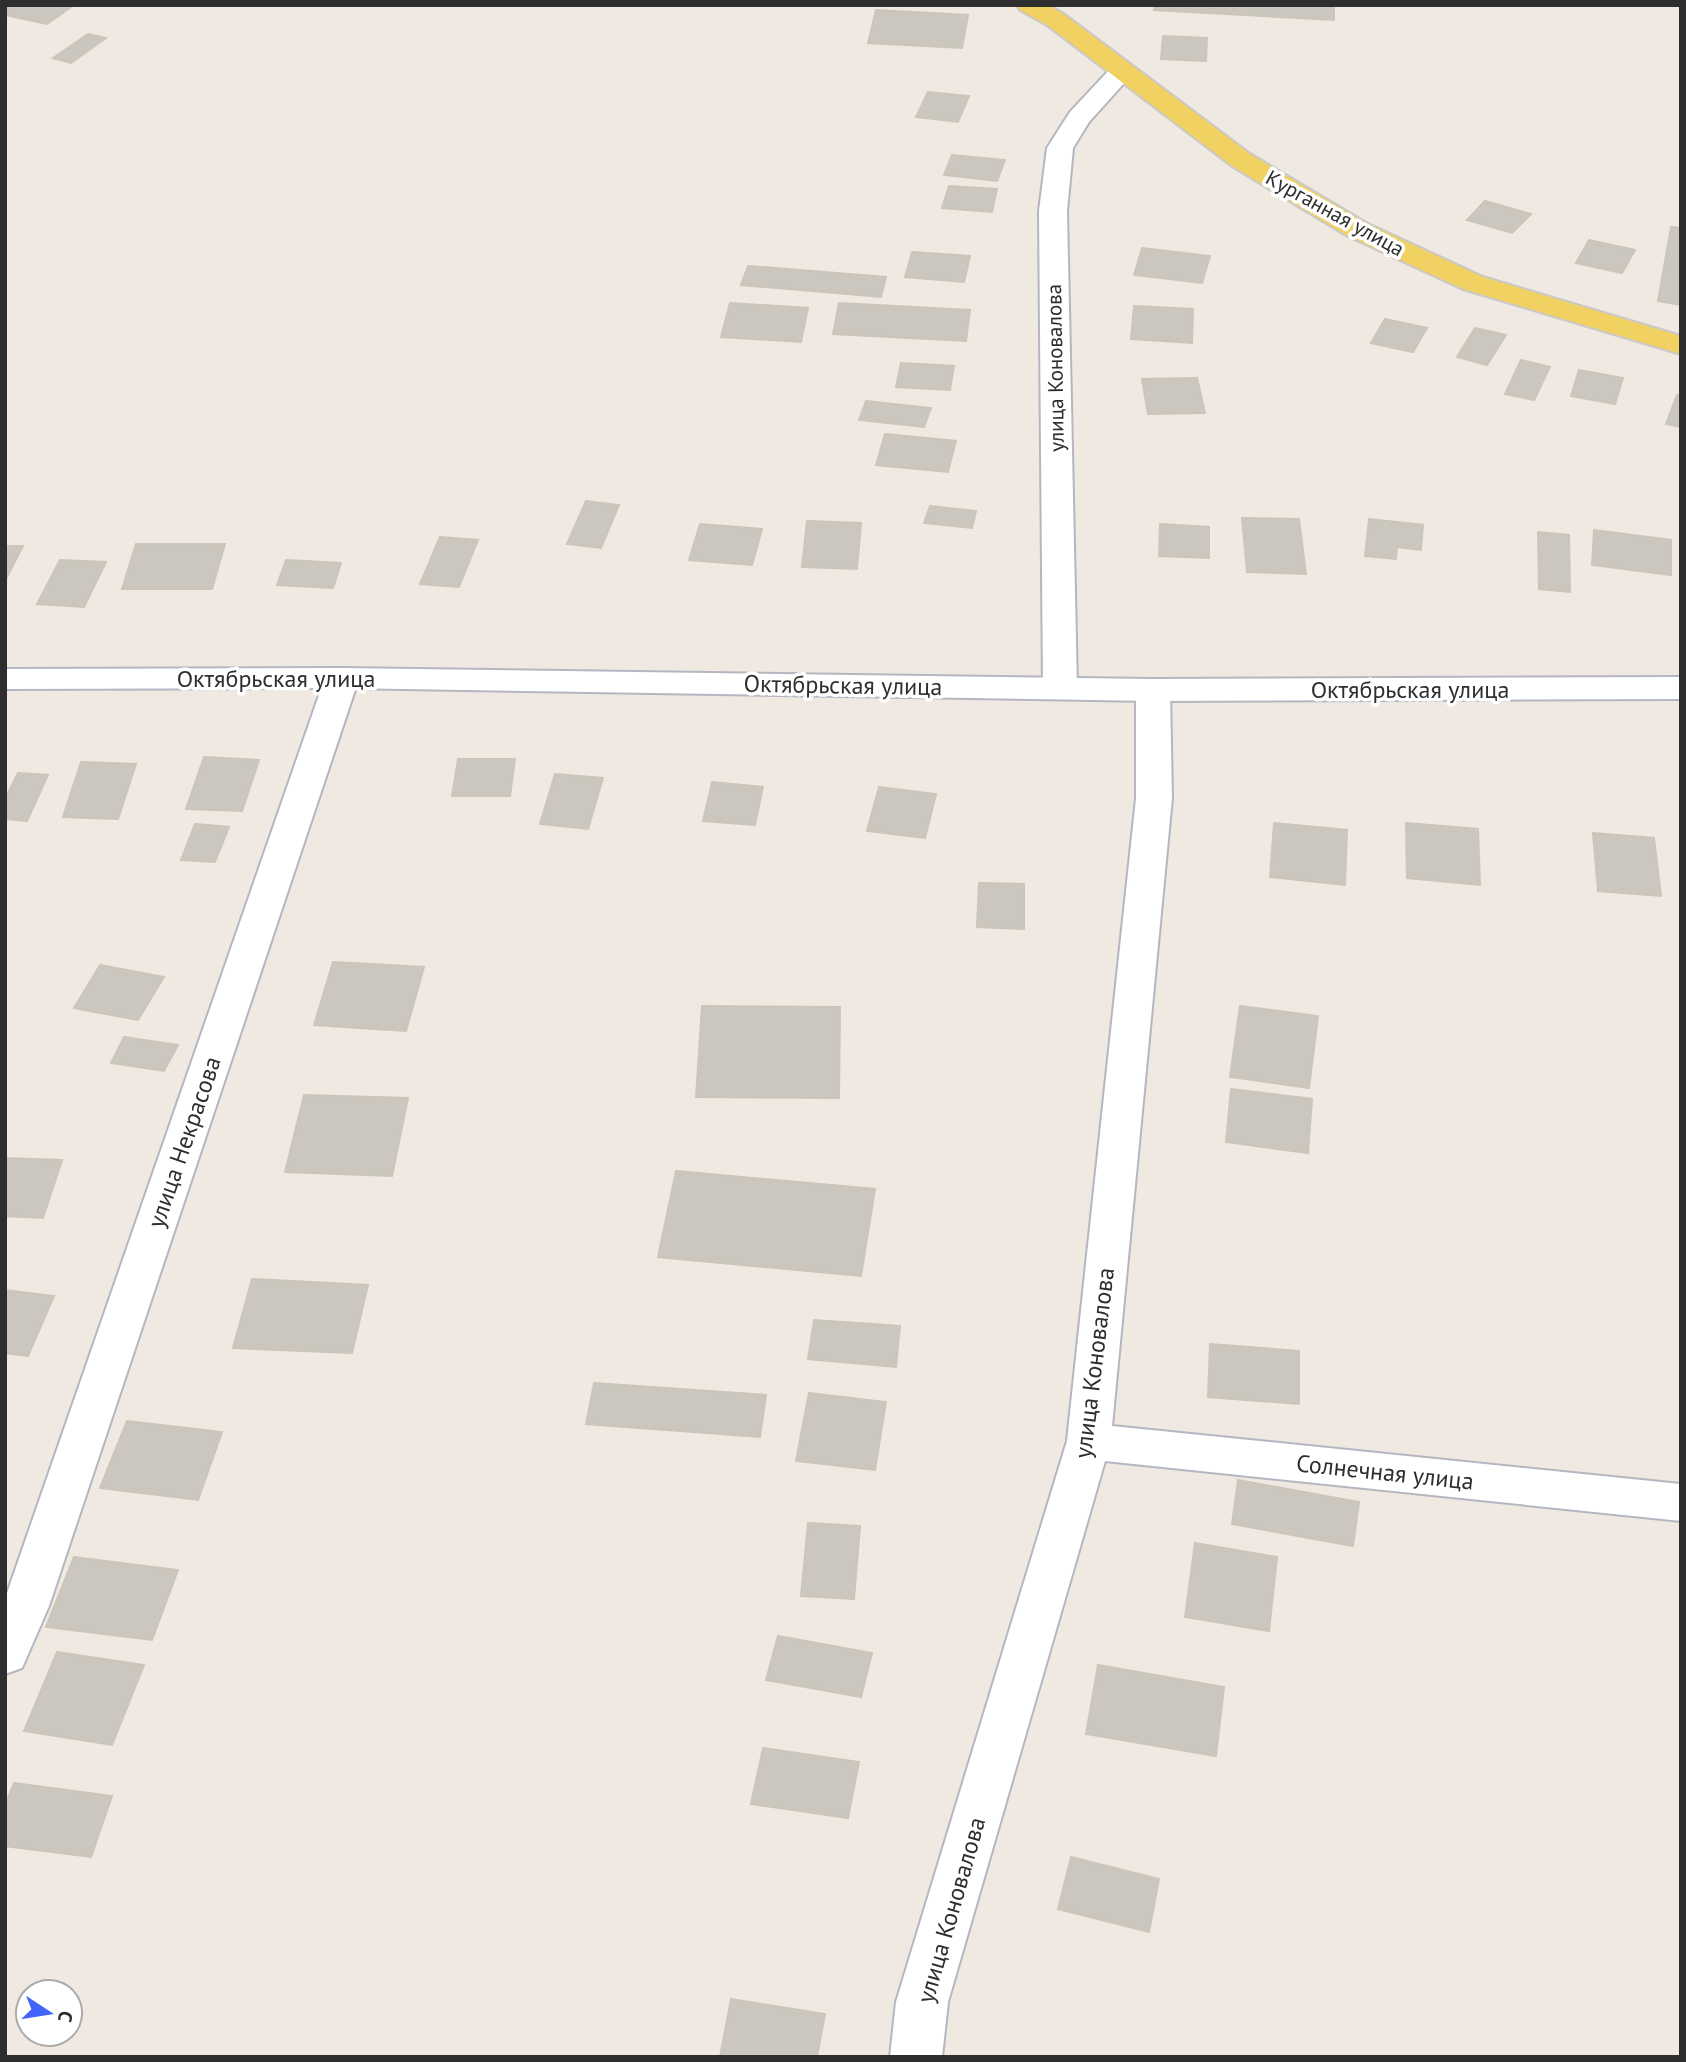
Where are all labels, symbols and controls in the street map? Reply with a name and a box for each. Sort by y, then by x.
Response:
street label: Курганная улица [1261,164,1409,262]
street label: улица Коновалова [1040,284,1070,452]
street label: Октябрьская улица [177,663,375,694]
street label: Октябрьская улица [743,668,943,702]
street label: Октябрьская улица [1311,674,1509,705]
street label: улица Некрасова [140,1052,228,1232]
street label: улица Коновалова [1067,1266,1121,1460]
street label: Солнечная улица [1295,1447,1475,1497]
street label: улица Коновалова [910,1813,992,2007]
north arrow [14,1978,84,2048]
text: С [53,2009,78,2025]

